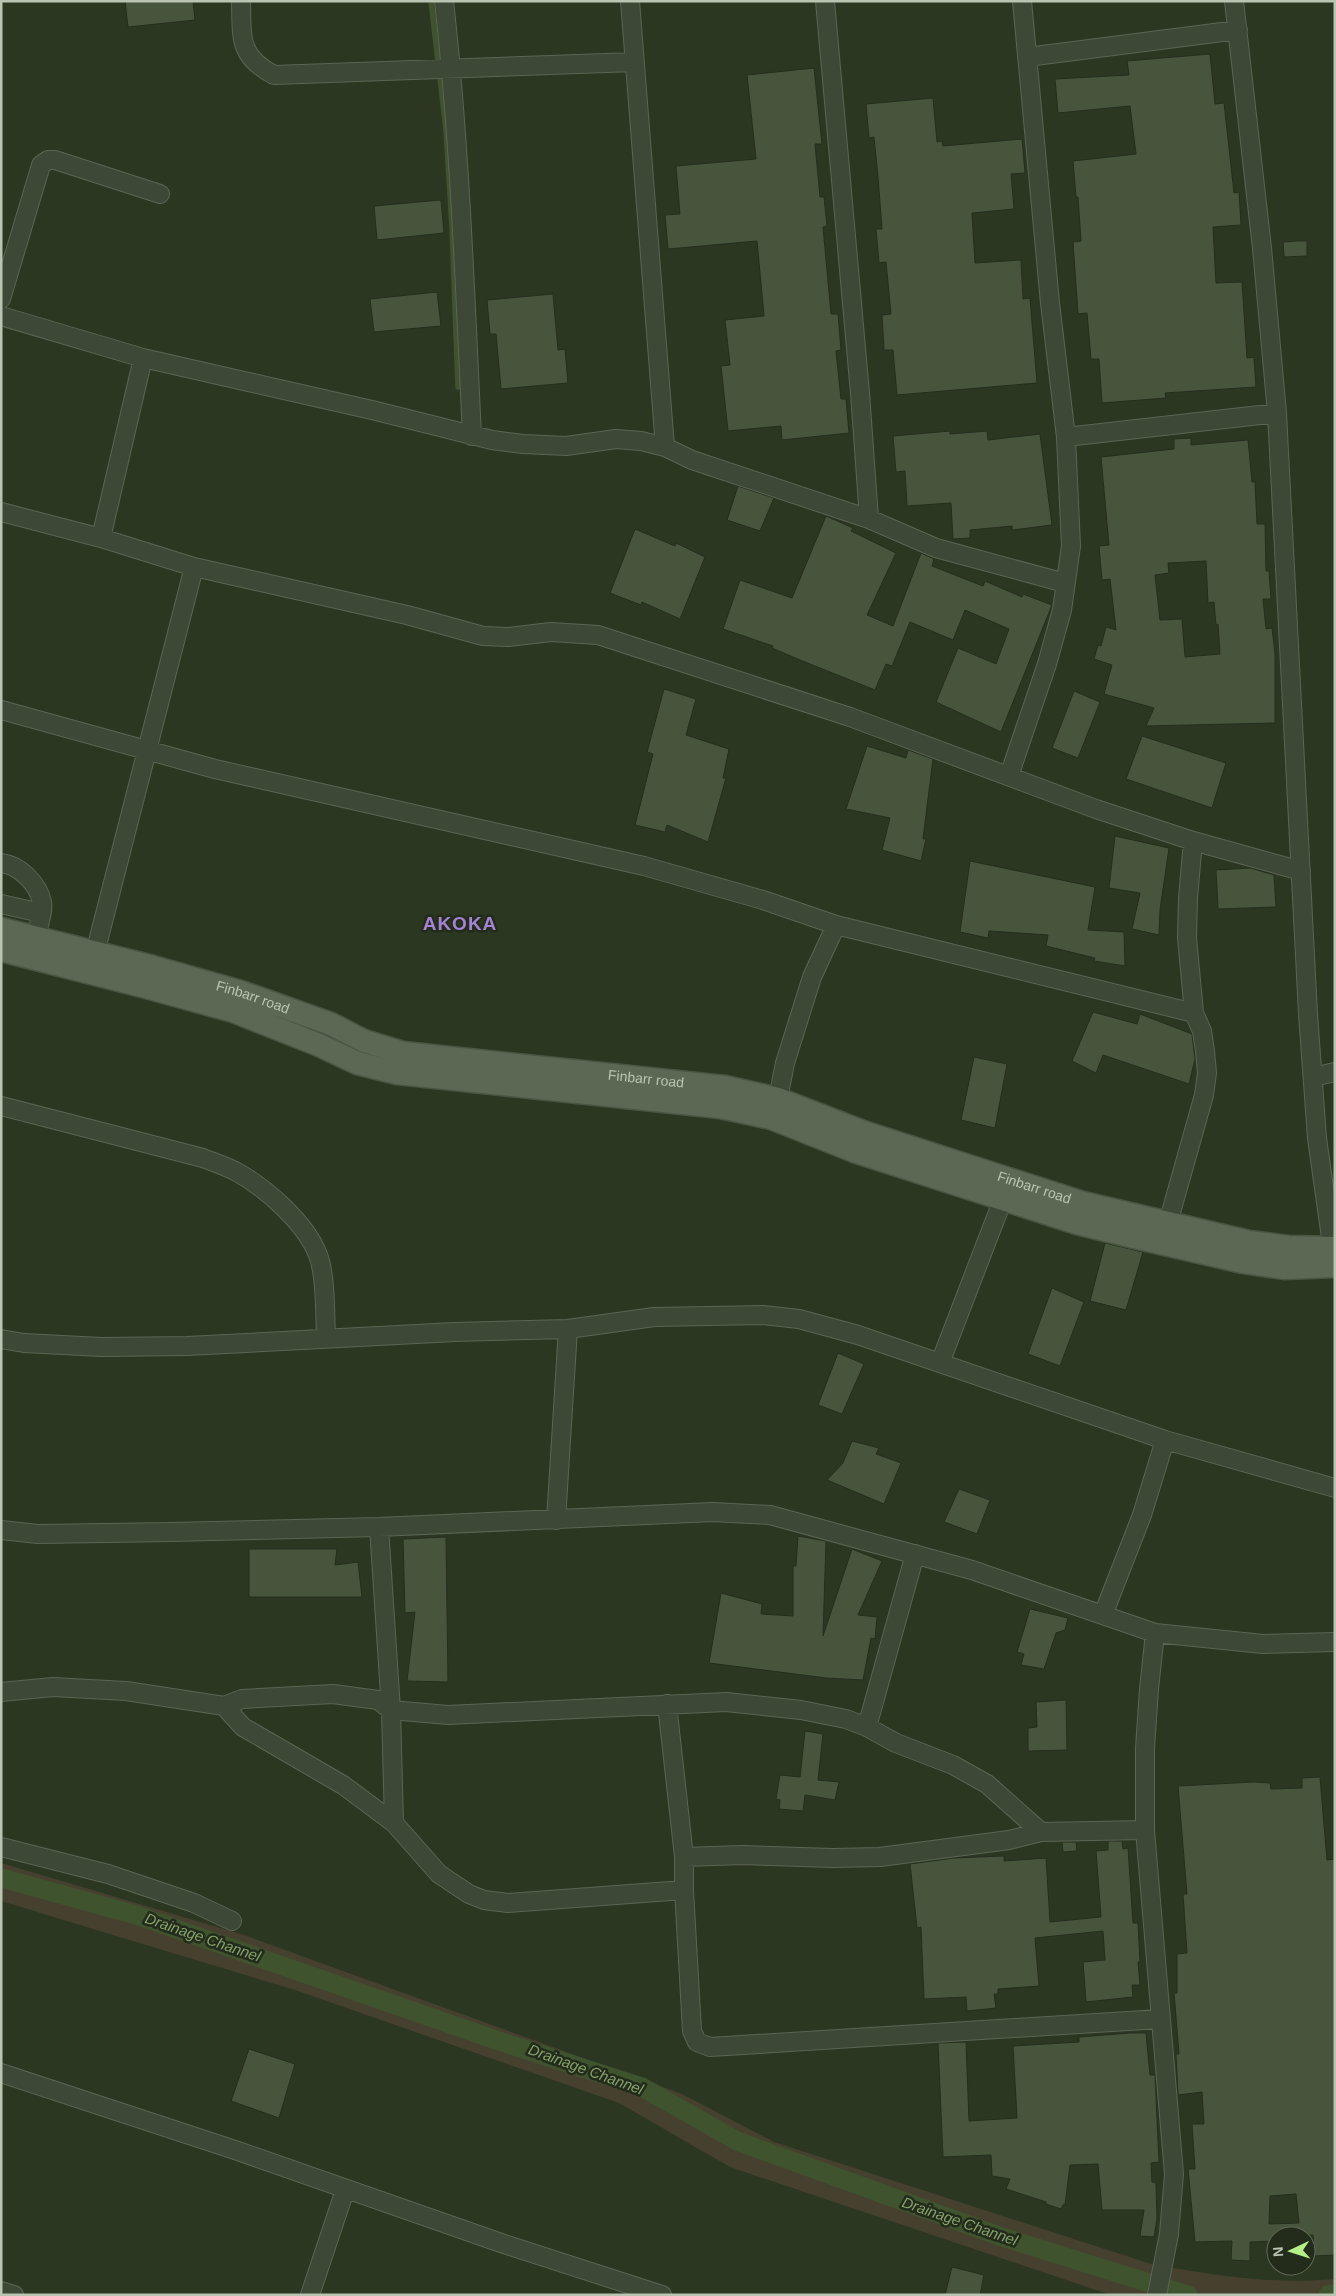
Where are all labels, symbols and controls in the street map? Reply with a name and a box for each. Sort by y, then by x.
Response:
district label: AKOKA [423,913,497,934]
street label: Finbarr road [214,977,292,1017]
street label: Finbarr road [607,1067,685,1091]
street label: Finbarr road [996,1168,1073,1207]
water label: Drainage Channel [143,1909,264,1965]
water label: Drainage Channel [526,2040,646,2098]
water label: Drainage Channel [900,2193,1021,2249]
north arrow [1266,2226,1316,2276]
text: N [1270,2246,1286,2258]

